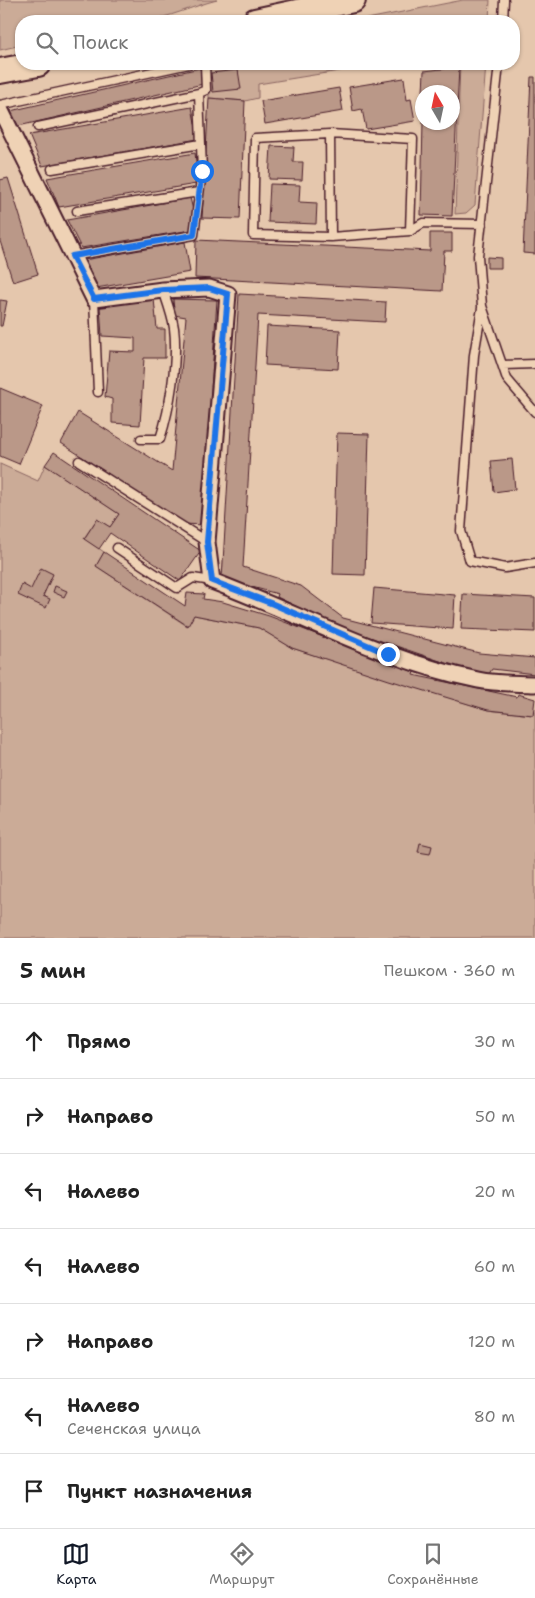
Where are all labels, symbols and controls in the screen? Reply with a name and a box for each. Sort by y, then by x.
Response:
search box [15,15,520,70]
icon: search [33,29,61,57]
text: Поиск [73,30,128,55]
north arrow [415,85,460,130]
route start [191,160,214,183]
route end [377,643,400,666]
text: 5 мин [20,957,86,985]
text: Пешком · 360 m [384,960,515,981]
icon: ahead [20,1027,48,1055]
text: Прямо [67,1029,131,1054]
text: 30 m [474,1031,515,1052]
icon: right [20,1102,48,1130]
text: Направо [67,1104,153,1129]
text: 50 m [475,1106,515,1127]
icon: left [20,1177,48,1205]
text: Налево [67,1179,140,1204]
text: 20 m [474,1181,515,1202]
icon: left [20,1252,48,1280]
text: Налево [67,1254,140,1279]
text: 60 m [474,1256,515,1277]
icon: right [20,1327,48,1355]
text: Направо [67,1329,153,1354]
text: 120 m [468,1331,515,1352]
text: Налево [67,1393,140,1418]
icon: left [20,1402,48,1430]
text: 80 m [474,1406,515,1427]
text: Сеченская улица [67,1418,201,1439]
icon: arrive [20,1477,48,1505]
text: Пункт назначения [67,1479,252,1504]
tab: Карта [56,1540,96,1588]
tab: Маршрут [209,1540,274,1588]
tab: Сохранённые [387,1540,479,1588]

